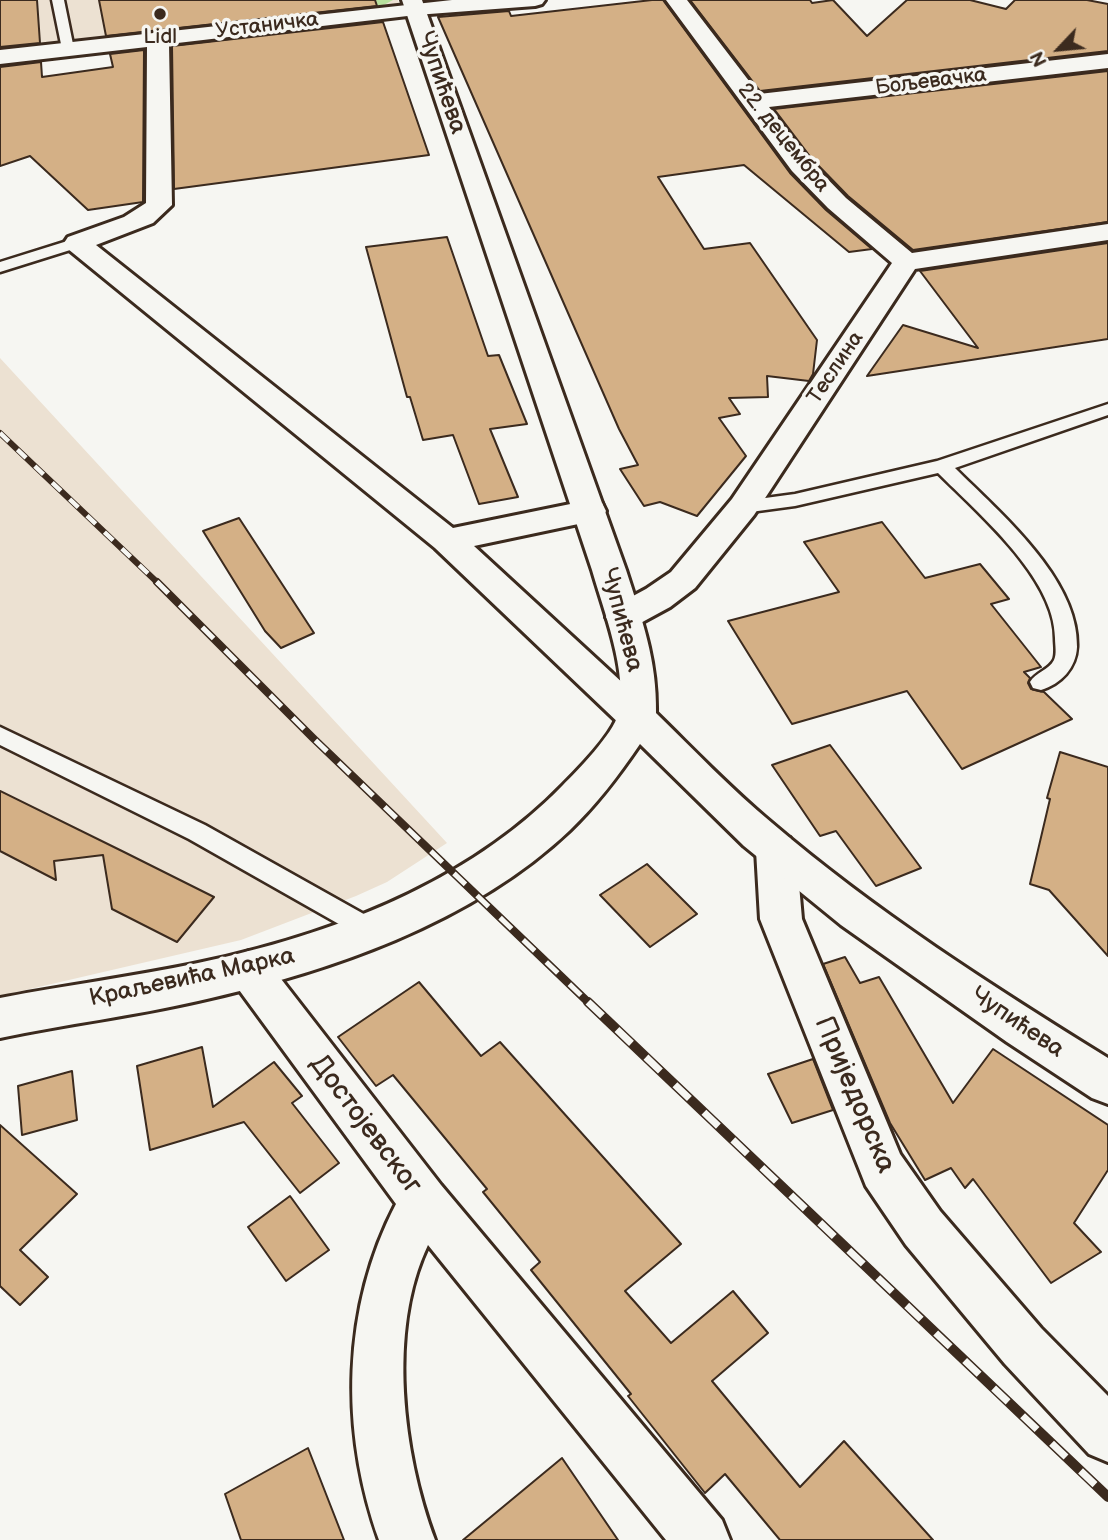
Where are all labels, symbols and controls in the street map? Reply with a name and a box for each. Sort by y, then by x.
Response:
marker: Lidl [152,6,168,22]
street label: Устаничка [214,7,320,45]
north arrow [1024,14,1094,84]
place label: Lidl [143,25,177,51]
street label: Чупићева [410,28,472,138]
text: N [1026,47,1053,70]
street label: Бољевачка [874,63,988,101]
street label: 22. децембра [731,79,835,197]
street label: Теслина [803,327,869,409]
street label: Чупићева [593,565,649,675]
street label: Краљевића Марка [87,942,297,1014]
street label: Чупићева [965,981,1069,1065]
street label: Приједорска [806,1012,902,1178]
street label: Достојевског [302,1049,428,1201]

